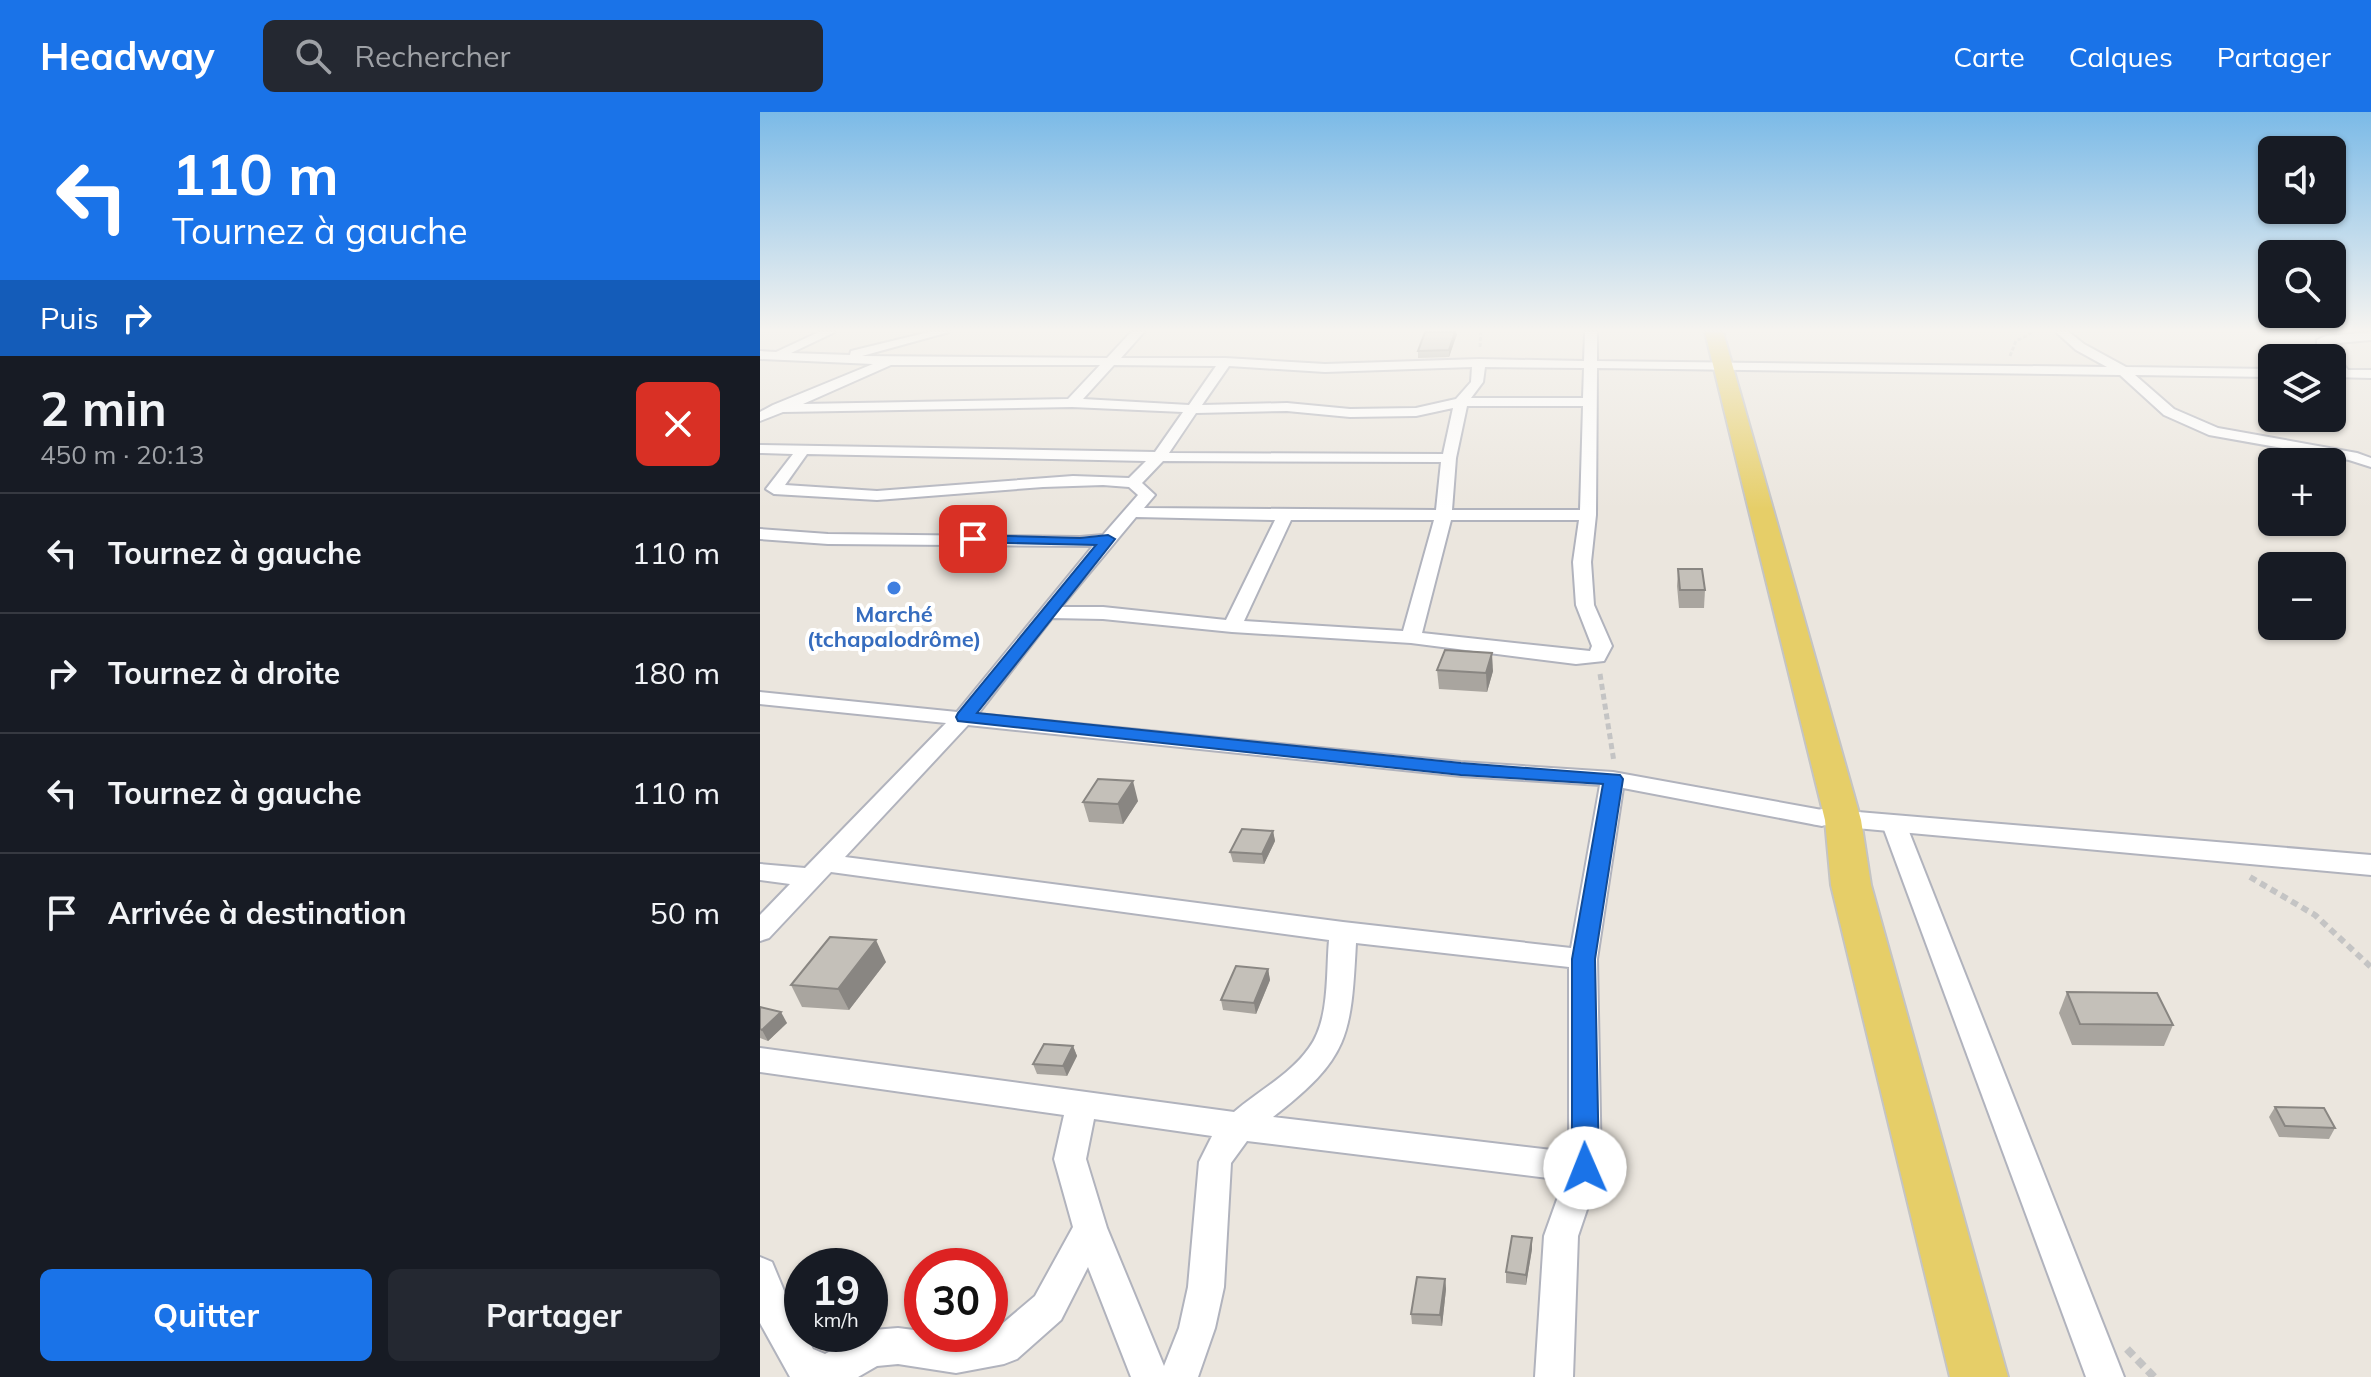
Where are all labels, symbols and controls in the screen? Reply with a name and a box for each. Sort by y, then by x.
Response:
search box [263,20,823,92]
text: Headway [40,32,215,80]
icon: search [291,34,335,78]
text: Rechercher [355,37,510,75]
text: Carte [1953,39,2025,74]
text: Calques [2069,39,2173,74]
text: Partager [2217,39,2331,74]
map controls [2258,136,2346,640]
button: sound [2258,136,2346,224]
text: 110 m [172,139,339,209]
icon: left [40,144,144,248]
text: Tournez à gauche [172,208,468,253]
button: search [2258,240,2346,328]
icon: right [115,296,159,340]
text: Puis [40,299,99,337]
button: layers [2258,344,2346,432]
text: 2 min [40,378,167,438]
button: close [636,382,720,466]
text: 450 m · 20:13 [40,438,204,471]
button: + [2258,448,2346,536]
pin [939,505,1007,573]
icon: arrive [951,517,995,561]
icon: left [40,531,84,575]
text: Tournez à gauche [108,534,362,572]
text: 110 m [632,534,720,572]
button: − [2258,552,2346,640]
marker: Marché (tchapalodrôme) [885,579,903,597]
place label: Marché (tchapalodrôme) [807,600,981,653]
icon: right [40,651,84,695]
text: Tournez à droite [108,654,340,692]
text: 180 m [632,654,720,692]
icon: left [40,771,84,815]
text: Tournez à gauche [108,774,362,812]
text: 110 m [632,774,720,812]
icon: arrive [40,891,84,935]
text: Arrivée à destination [108,894,407,932]
text: 50 m [650,894,720,932]
position arrow [1543,1126,1627,1210]
speed limit sign: 30 [904,1248,1008,1352]
text: 19 [812,1265,860,1315]
button: Quitter [40,1269,372,1361]
button: Partager [388,1269,720,1361]
text: km/h [813,1307,859,1332]

